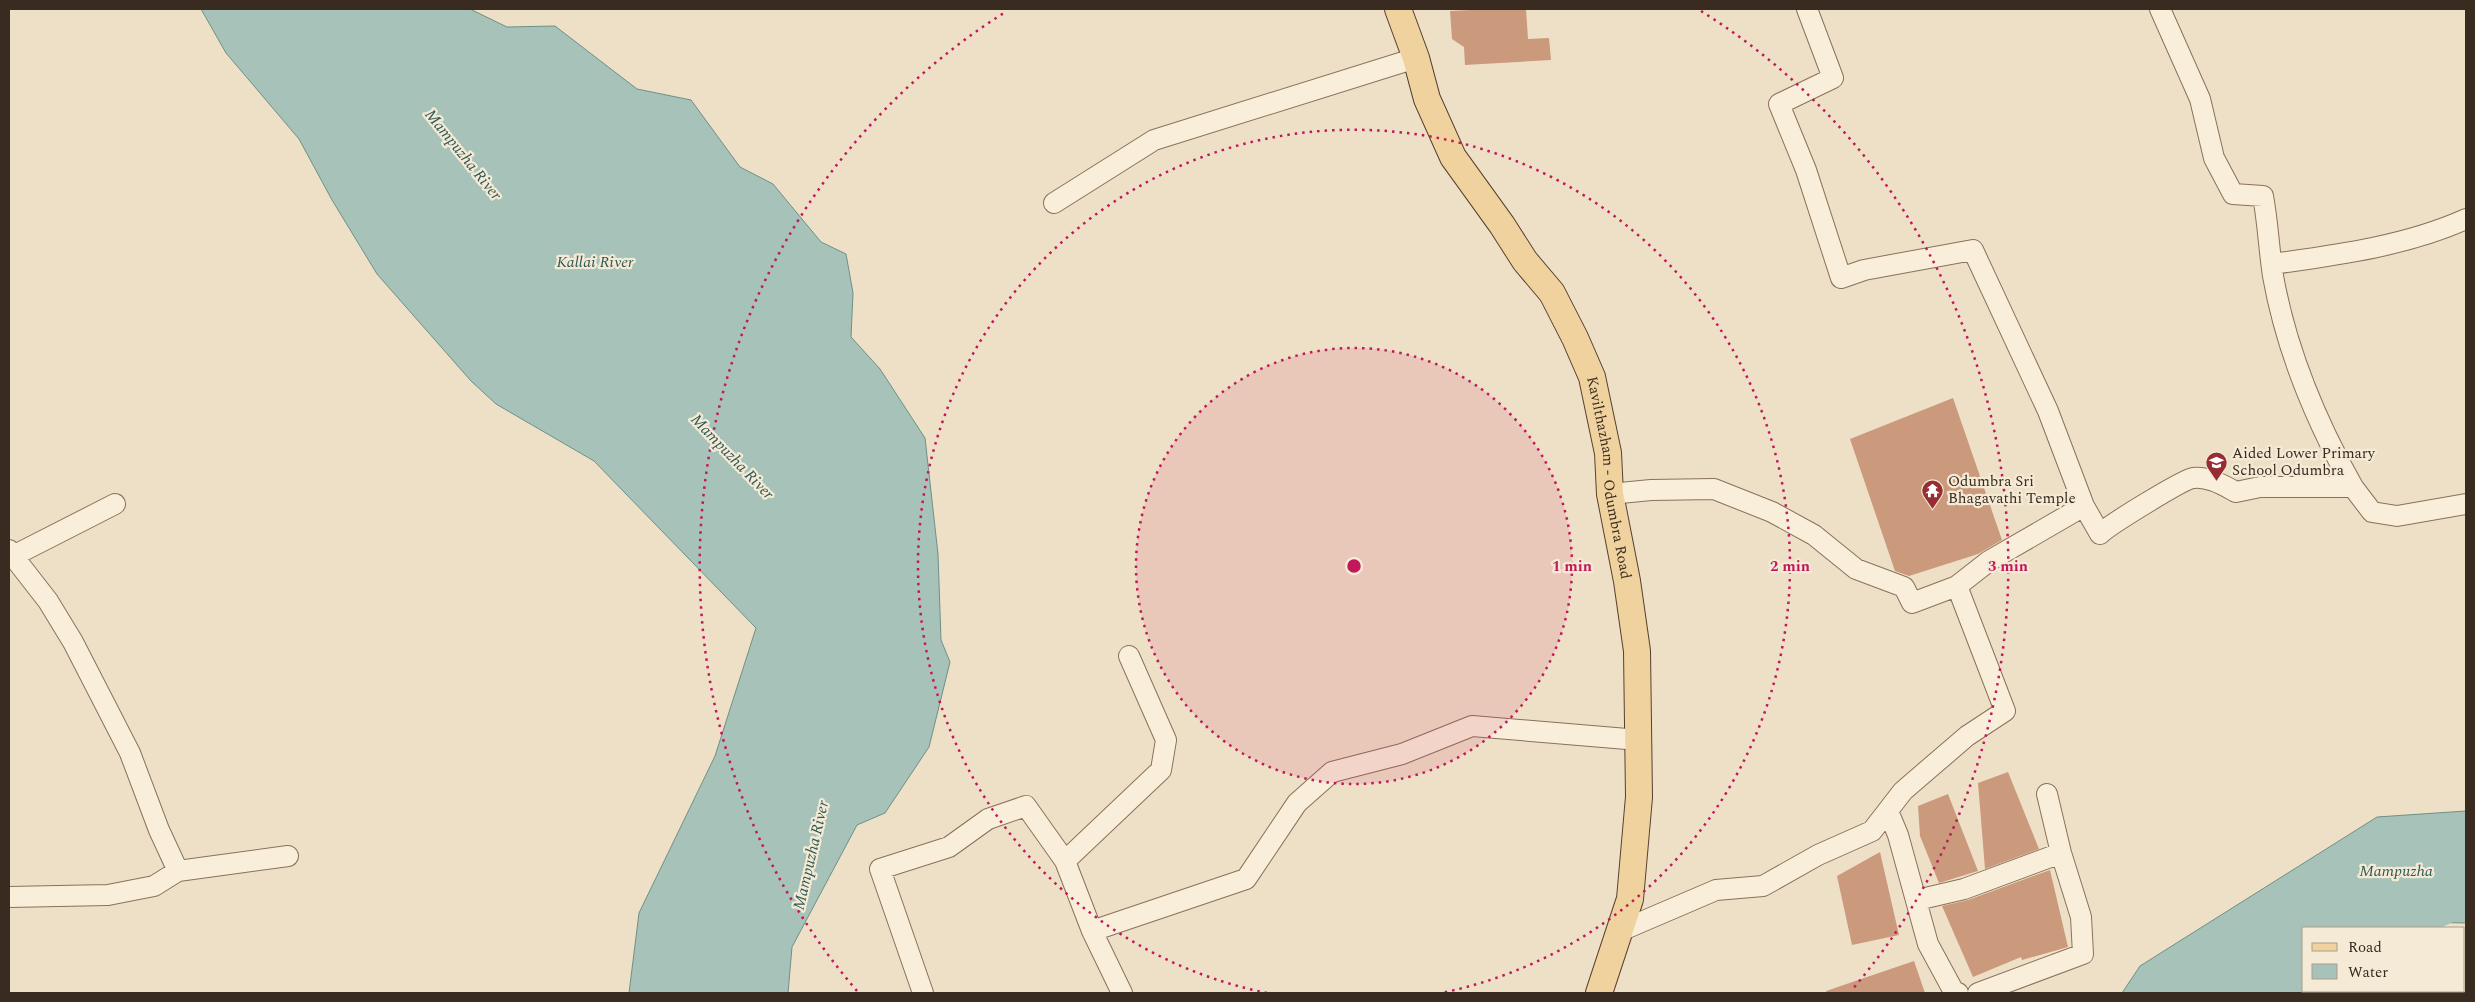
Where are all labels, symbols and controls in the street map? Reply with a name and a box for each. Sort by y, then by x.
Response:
water label: Mampuzha River [419,104,508,206]
water label: Kallai River [556,250,634,274]
street label: Kavilthazham - Odumbra Road [1580,374,1637,581]
water label: Mampuzha River [685,408,780,506]
place label: Aided Lower Primary School Odumbra [2232,442,2376,482]
school or university icon: Aided Lower Primary School Odumbra [2204,450,2228,481]
place label: Odumbra Sri Bhagavathi Temple [1948,470,2076,510]
temple icon: Odumbra Sri Bhagavathi Temple [1920,478,1944,509]
text: 1 min [1552,555,1592,578]
text: 2 min [1770,555,1810,578]
text: 3 min [1988,555,2028,578]
centre of rings [1345,557,1363,575]
water label: Mampuzha River [787,798,835,912]
water label: Mampuzha [2359,859,2433,883]
legend [2302,927,2465,992]
text: Road [2348,936,2382,959]
text: Water [2348,961,2388,984]

